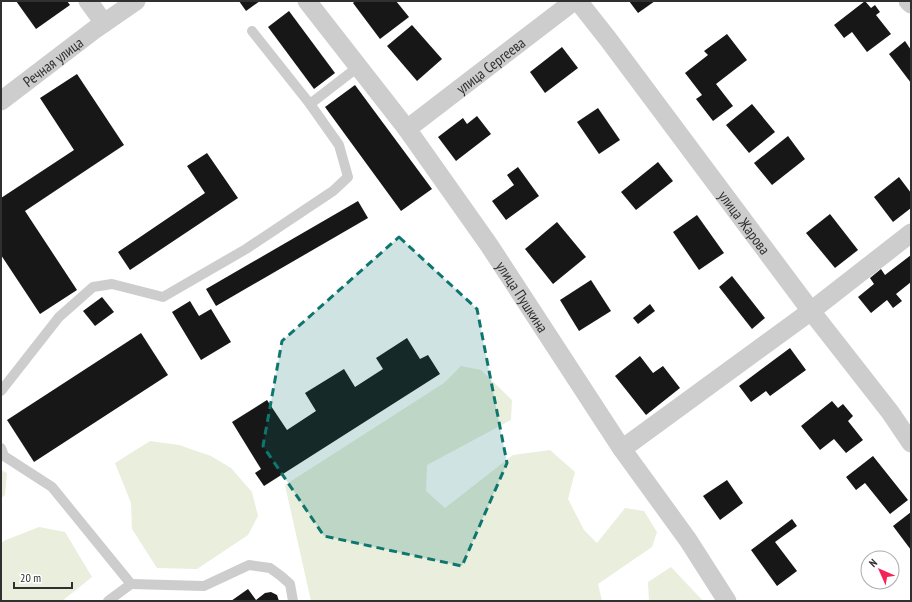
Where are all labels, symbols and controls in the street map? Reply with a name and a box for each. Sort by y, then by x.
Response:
street label: Речная улица [19,33,87,91]
street label: улица Сергеева [452,33,529,98]
street label: улица Жарова [715,186,775,258]
street label: улица Пушкина [492,257,553,336]
north arrow [860,550,900,590]
text: N [866,556,880,570]
scale bar [14,564,72,590]
text: 20 m [20,570,41,585]

